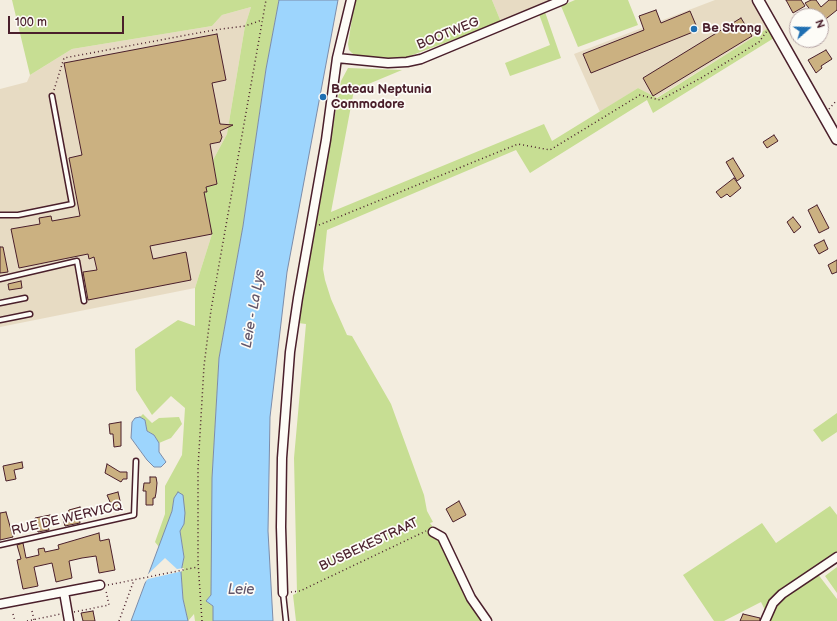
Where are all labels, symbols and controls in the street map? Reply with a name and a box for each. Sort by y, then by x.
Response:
scale bar [10,8,126,34]
north arrow [789,8,829,48]
street label: BOOTWEG [415,14,481,54]
text: 100 m [15,15,47,30]
text: N [812,18,827,30]
place label: Be Strong [702,21,761,37]
marker: Be Strong [689,24,699,34]
place label: Bateau Neptunia Commodore [331,82,432,113]
marker: Bateau Neptunia Commodore [318,92,328,102]
water label: Leie - La Lys [239,269,269,349]
street label: RUE DE WERVICQ [10,499,124,539]
street label: BUSBEKESTRAAT [317,515,421,575]
water label: Leie [228,582,254,598]

